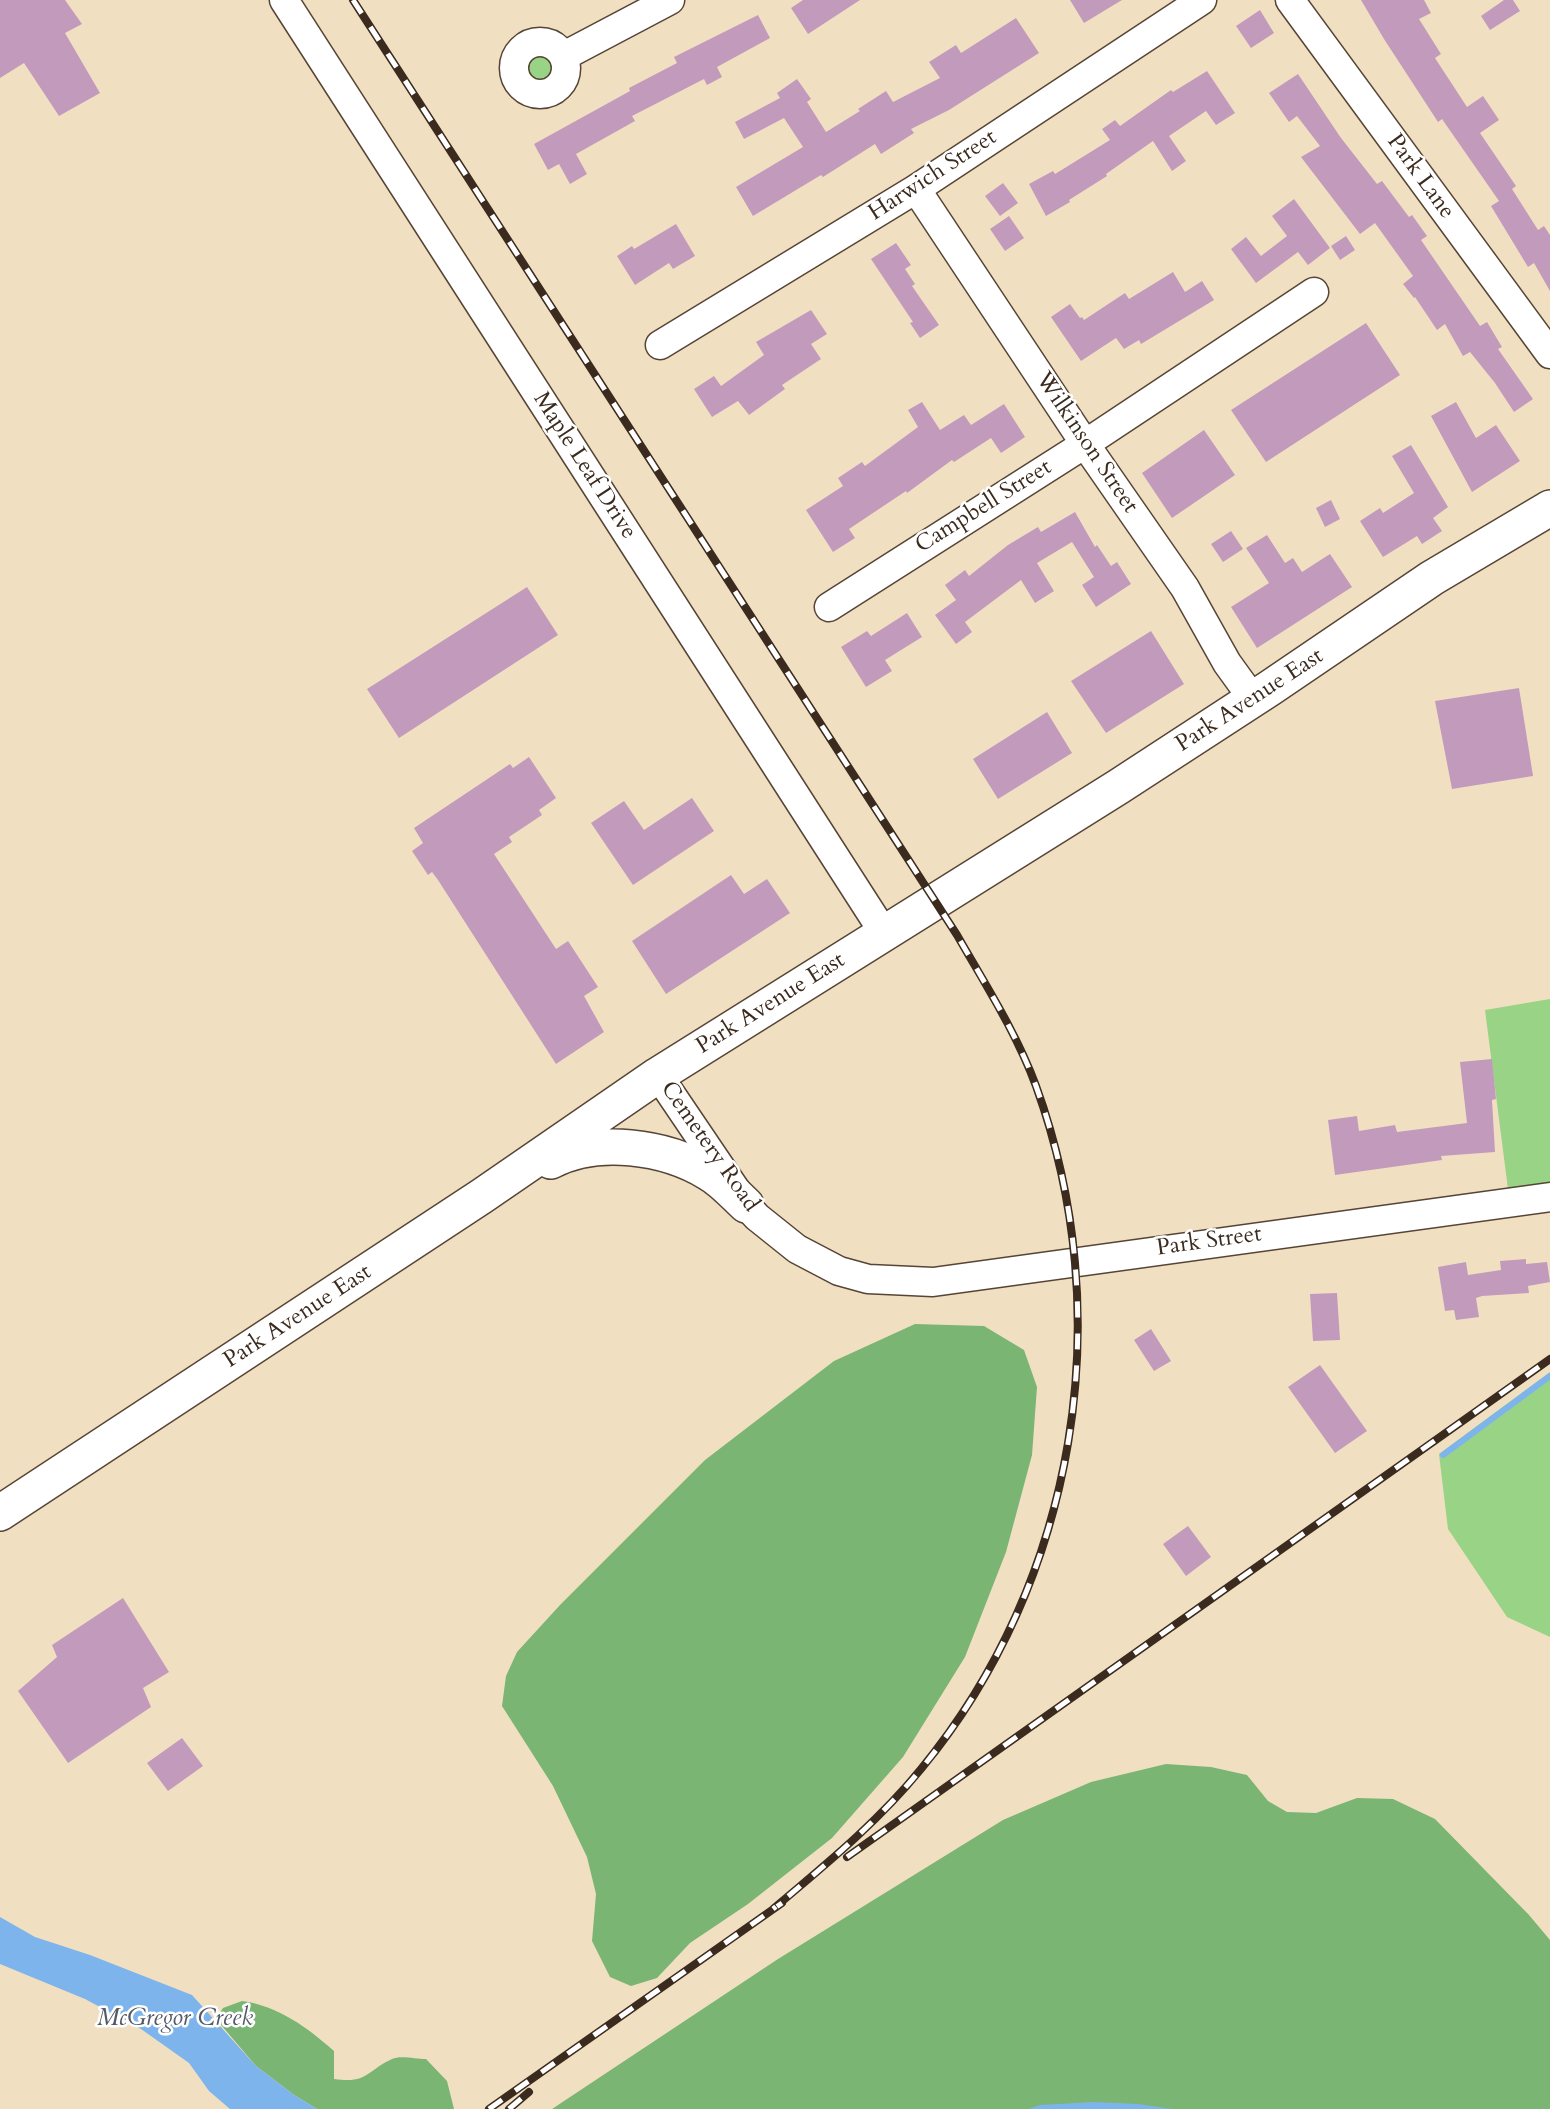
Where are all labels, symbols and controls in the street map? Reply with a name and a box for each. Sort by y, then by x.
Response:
street label: Harwich Street [864,124,1002,228]
street label: Park Lane [1380,129,1460,225]
street label: Wilkinson Street [1029,367,1143,519]
street label: Maple Leaf Drive [526,387,642,545]
street label: Campbell Street [911,454,1057,560]
street label: Park Avenue East [1171,643,1329,759]
street label: Park Avenue East [691,947,851,1061]
street label: Cemetery Road [654,1076,764,1218]
street label: Park Street [1155,1221,1263,1263]
street label: Park Avenue East [219,1259,377,1375]
water label: McGregor Creek [97,2005,253,2033]

